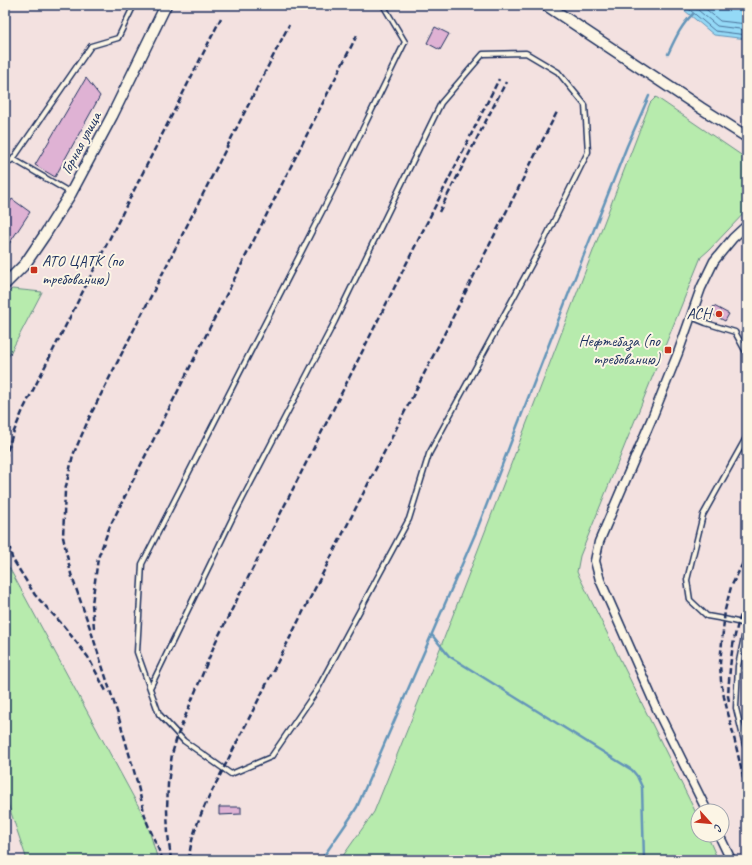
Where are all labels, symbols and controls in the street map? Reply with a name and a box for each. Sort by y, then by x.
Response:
street label: Горная улица [56,107,106,178]
place label: АТО ЦАТК (по требованию) [42,251,125,289]
marker: АТО ЦАТК (по требованию) [29,265,39,275]
place label: АСН [687,304,714,324]
marker: АСН [714,309,724,319]
place label: Нефтебаза (по требованию) [578,331,661,369]
marker: Нефтебаза (по требованию) [663,345,673,355]
north arrow [690,803,730,843]
text: С [711,822,726,835]

